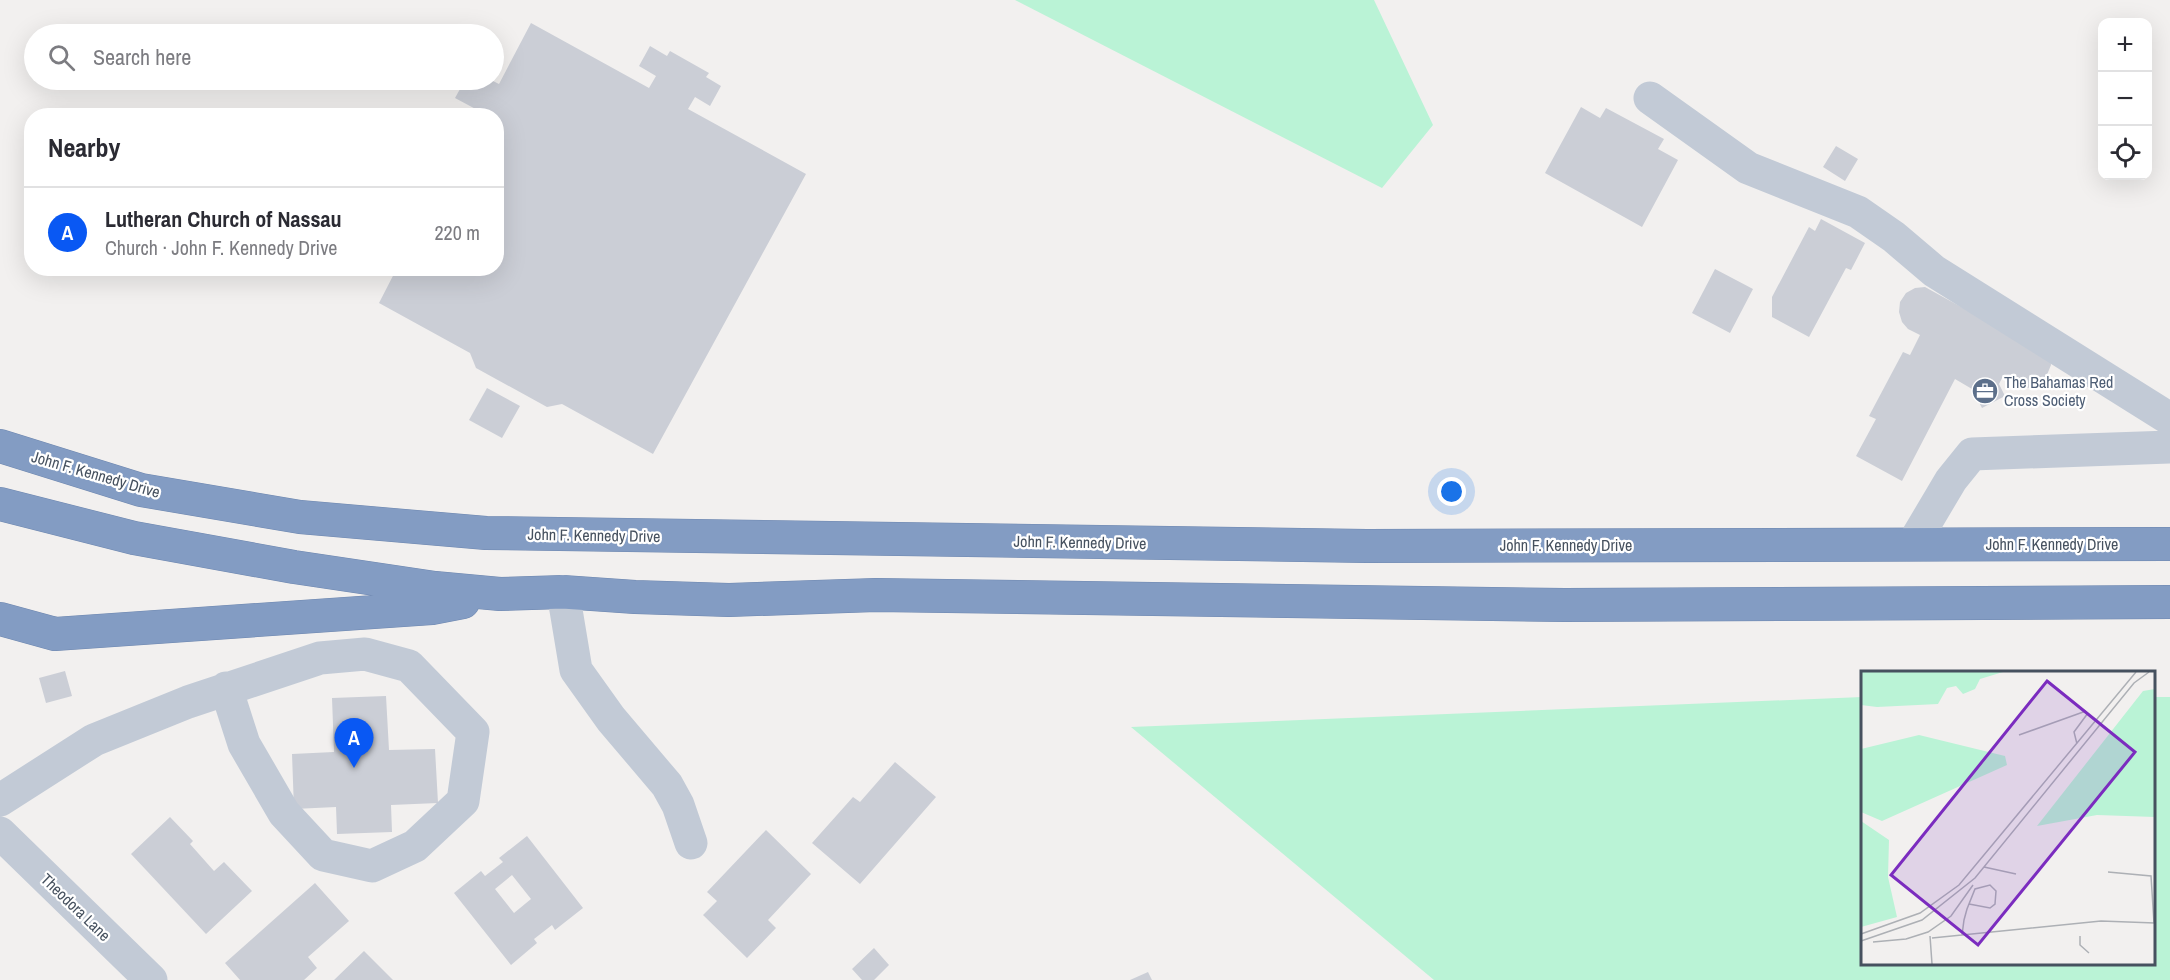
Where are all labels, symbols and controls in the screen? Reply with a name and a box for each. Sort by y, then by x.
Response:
map controls [2098,18,2152,180]
button: + [2098,18,2152,72]
search box [24,24,504,90]
icon: search [45,41,78,74]
text: Search here [93,42,191,72]
button: − [2098,72,2152,126]
button: locate [2098,126,2152,180]
text: Nearby [48,130,120,165]
text: Lutheran Church of Nassau [105,204,342,234]
text: A [62,219,73,246]
text: 220 m [434,219,480,246]
text: Church · John F. Kennedy Drive [105,234,337,261]
place label: The Bahamas Red Cross Society [2004,371,2113,411]
office icon: The Bahamas Red Cross Society [1970,376,2000,406]
street label: John F. Kennedy Drive [29,445,163,503]
your location [1437,477,1466,506]
street label: John F. Kennedy Drive [527,523,661,547]
street label: John F. Kennedy Drive [1013,530,1147,554]
street label: John F. Kennedy Drive [1986,533,2118,555]
street label: John F. Kennedy Drive [1500,534,1632,556]
inset map [1861,671,2155,965]
pin: A [334,718,374,768]
street label: Theodora Lane [36,868,116,946]

